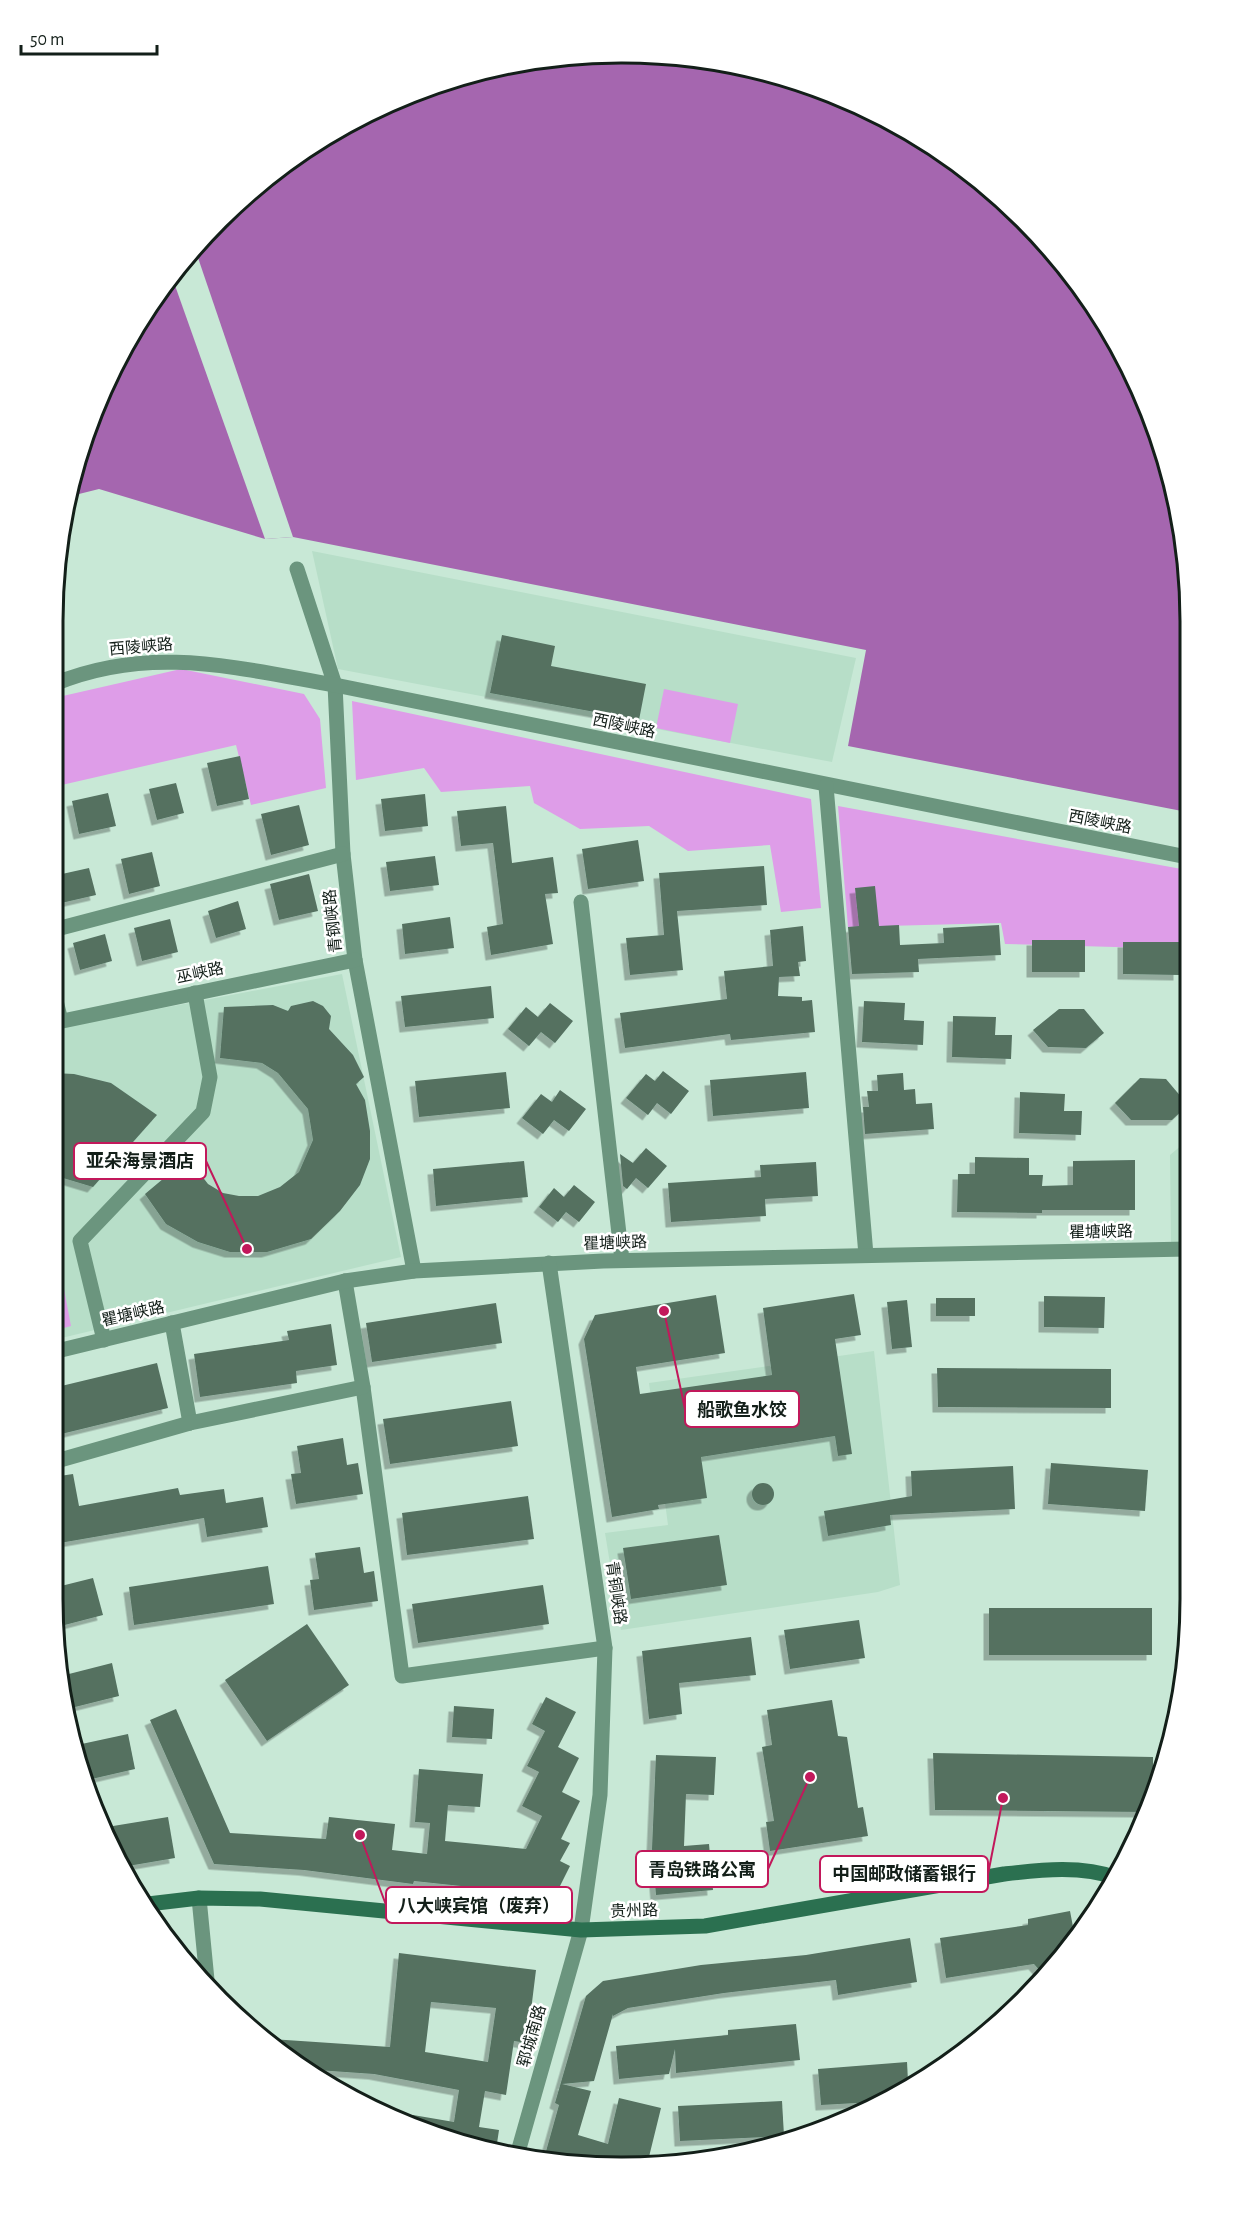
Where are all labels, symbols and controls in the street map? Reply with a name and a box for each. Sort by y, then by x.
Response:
scale bar [21,18,158,56]
text: 50 m [30,31,64,49]
street label: 西陵峡路 [108,635,174,658]
street label: 西陵峡路 [591,711,657,740]
street label: 西陵峡路 [1067,807,1133,836]
street label: 青钢峡路 [321,888,344,954]
street label: 巫峡路 [175,959,225,986]
callout: 亚朵海景酒店 [74,1143,206,1179]
text: 亚朵海景酒店 [86,1151,194,1171]
street label: 瞿塘峡路 [1069,1222,1133,1241]
street label: 瞿塘峡路 [583,1233,647,1252]
street label: 瞿塘峡路 [100,1298,166,1329]
callout: 船歌鱼水饺 [685,1391,799,1427]
text: 船歌鱼水饺 [697,1400,787,1420]
street label: 青铜峡路 [604,1560,629,1626]
callout: 青岛铁路公寓 [636,1851,768,1887]
callout: 中国邮政储蓄银行 [820,1856,988,1892]
text: 青岛铁路公寓 [648,1860,756,1880]
text: 中国邮政储蓄银行 [832,1863,976,1884]
callout: 八大峡宾馆（废弃） [386,1887,572,1923]
text: 八大峡宾馆（废弃） [398,1896,560,1916]
street label: 贵州路 [610,1901,658,1920]
street label: 郓城南路 [515,2003,549,2069]

